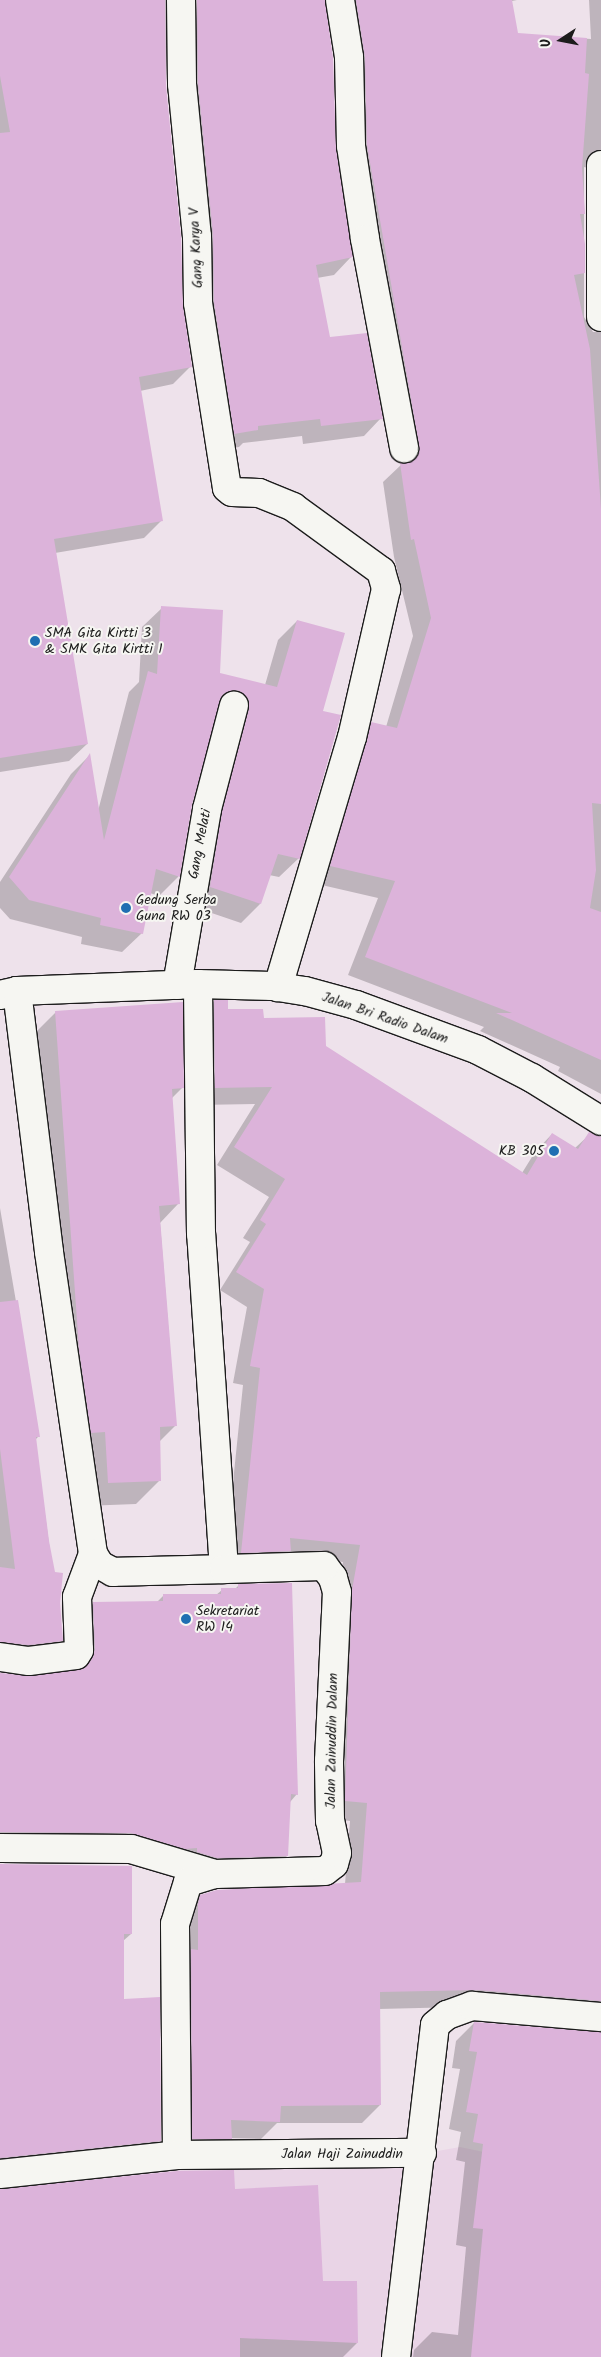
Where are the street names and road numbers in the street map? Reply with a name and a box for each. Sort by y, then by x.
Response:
street label: Gang Karya V [186,207,206,289]
street label: Gang Melati [185,808,215,880]
street label: Jalan Bri Radio Dalam [320,988,450,1048]
street label: Jalan Zainuddin Dalam [322,1673,342,1809]
street label: Jalan Haji Zainuddin [281,2146,403,2162]

